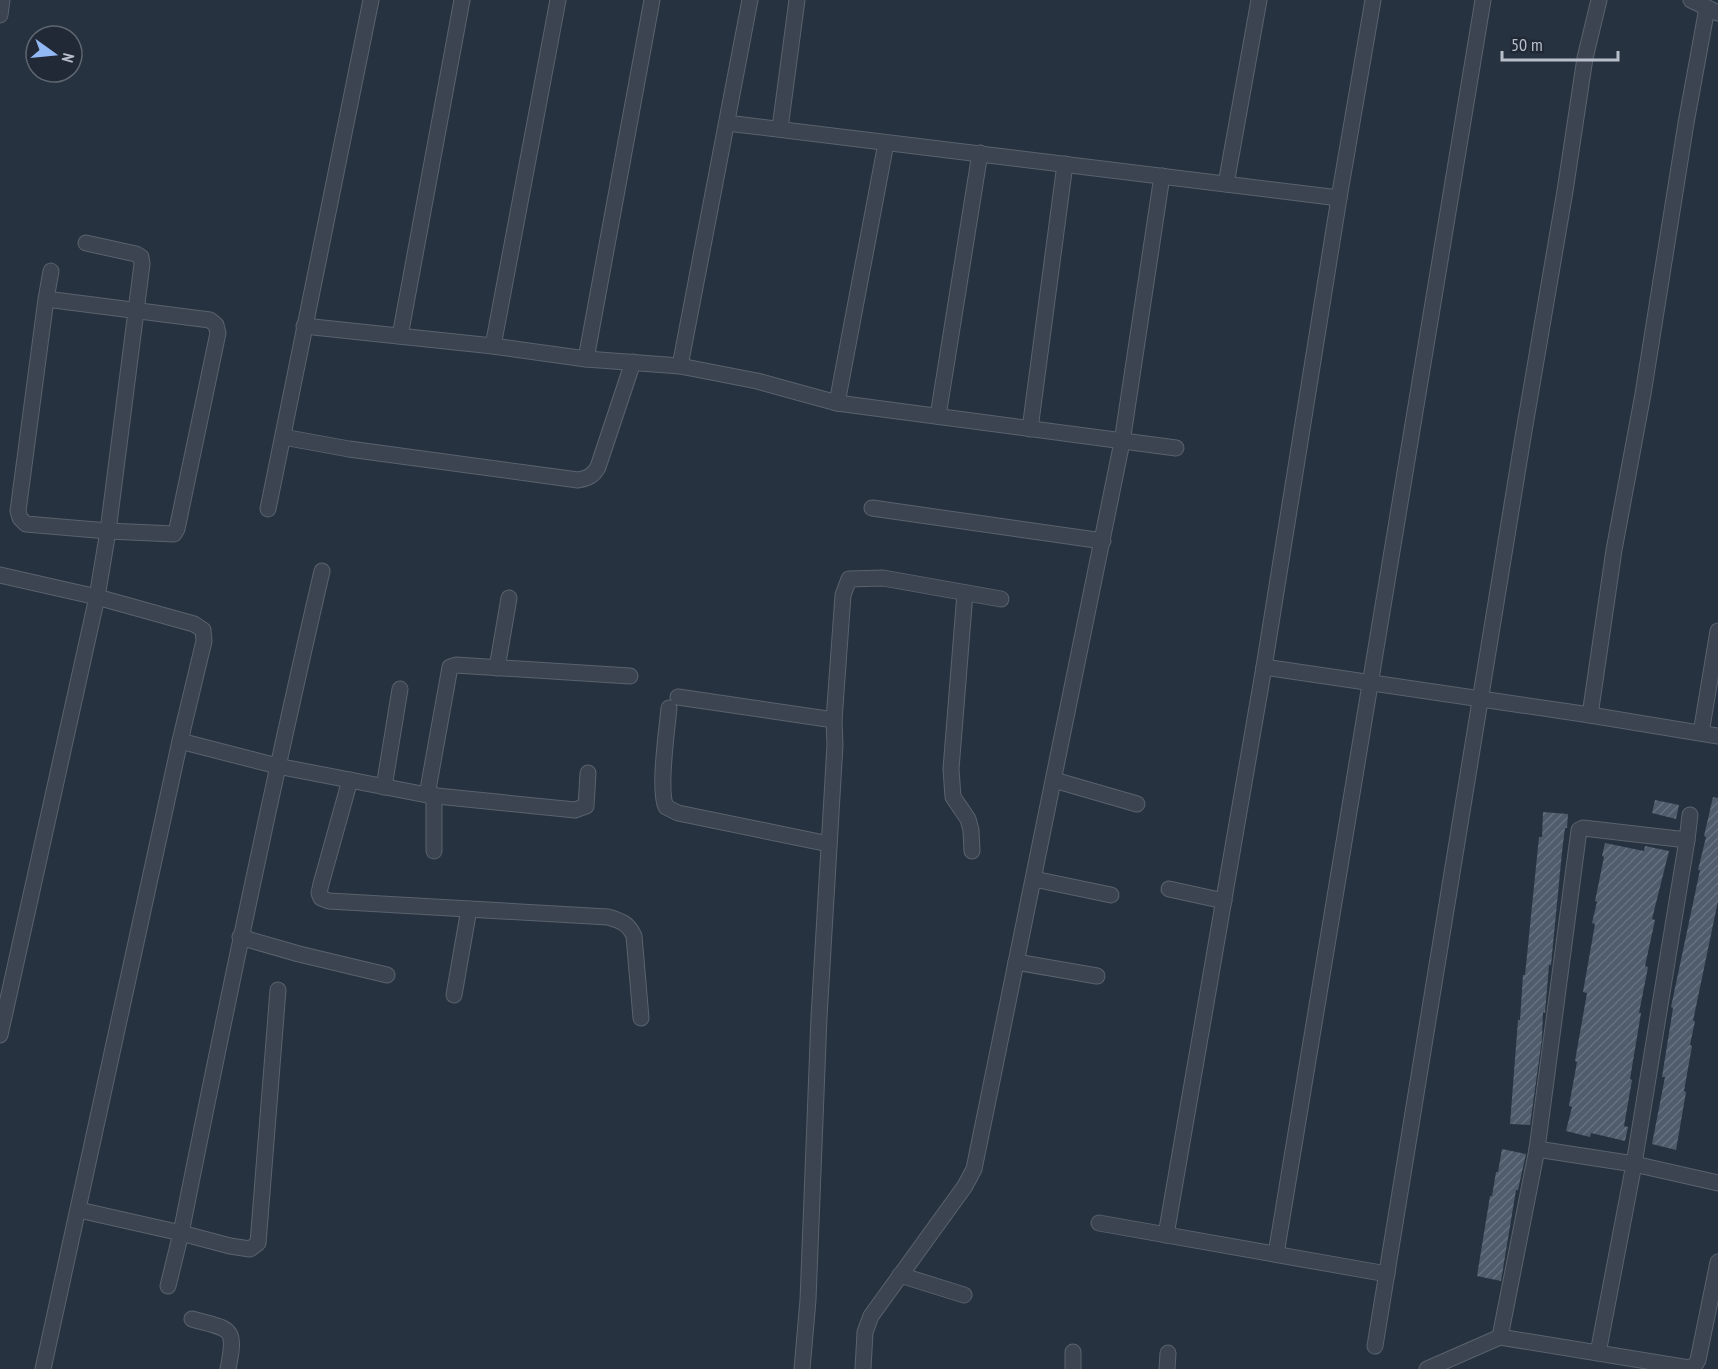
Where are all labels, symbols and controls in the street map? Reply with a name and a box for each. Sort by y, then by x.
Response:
north arrow [24,24,84,84]
scale bar [1502,24,1618,62]
text: 50 m [1511,33,1543,56]
text: N [58,51,79,65]

